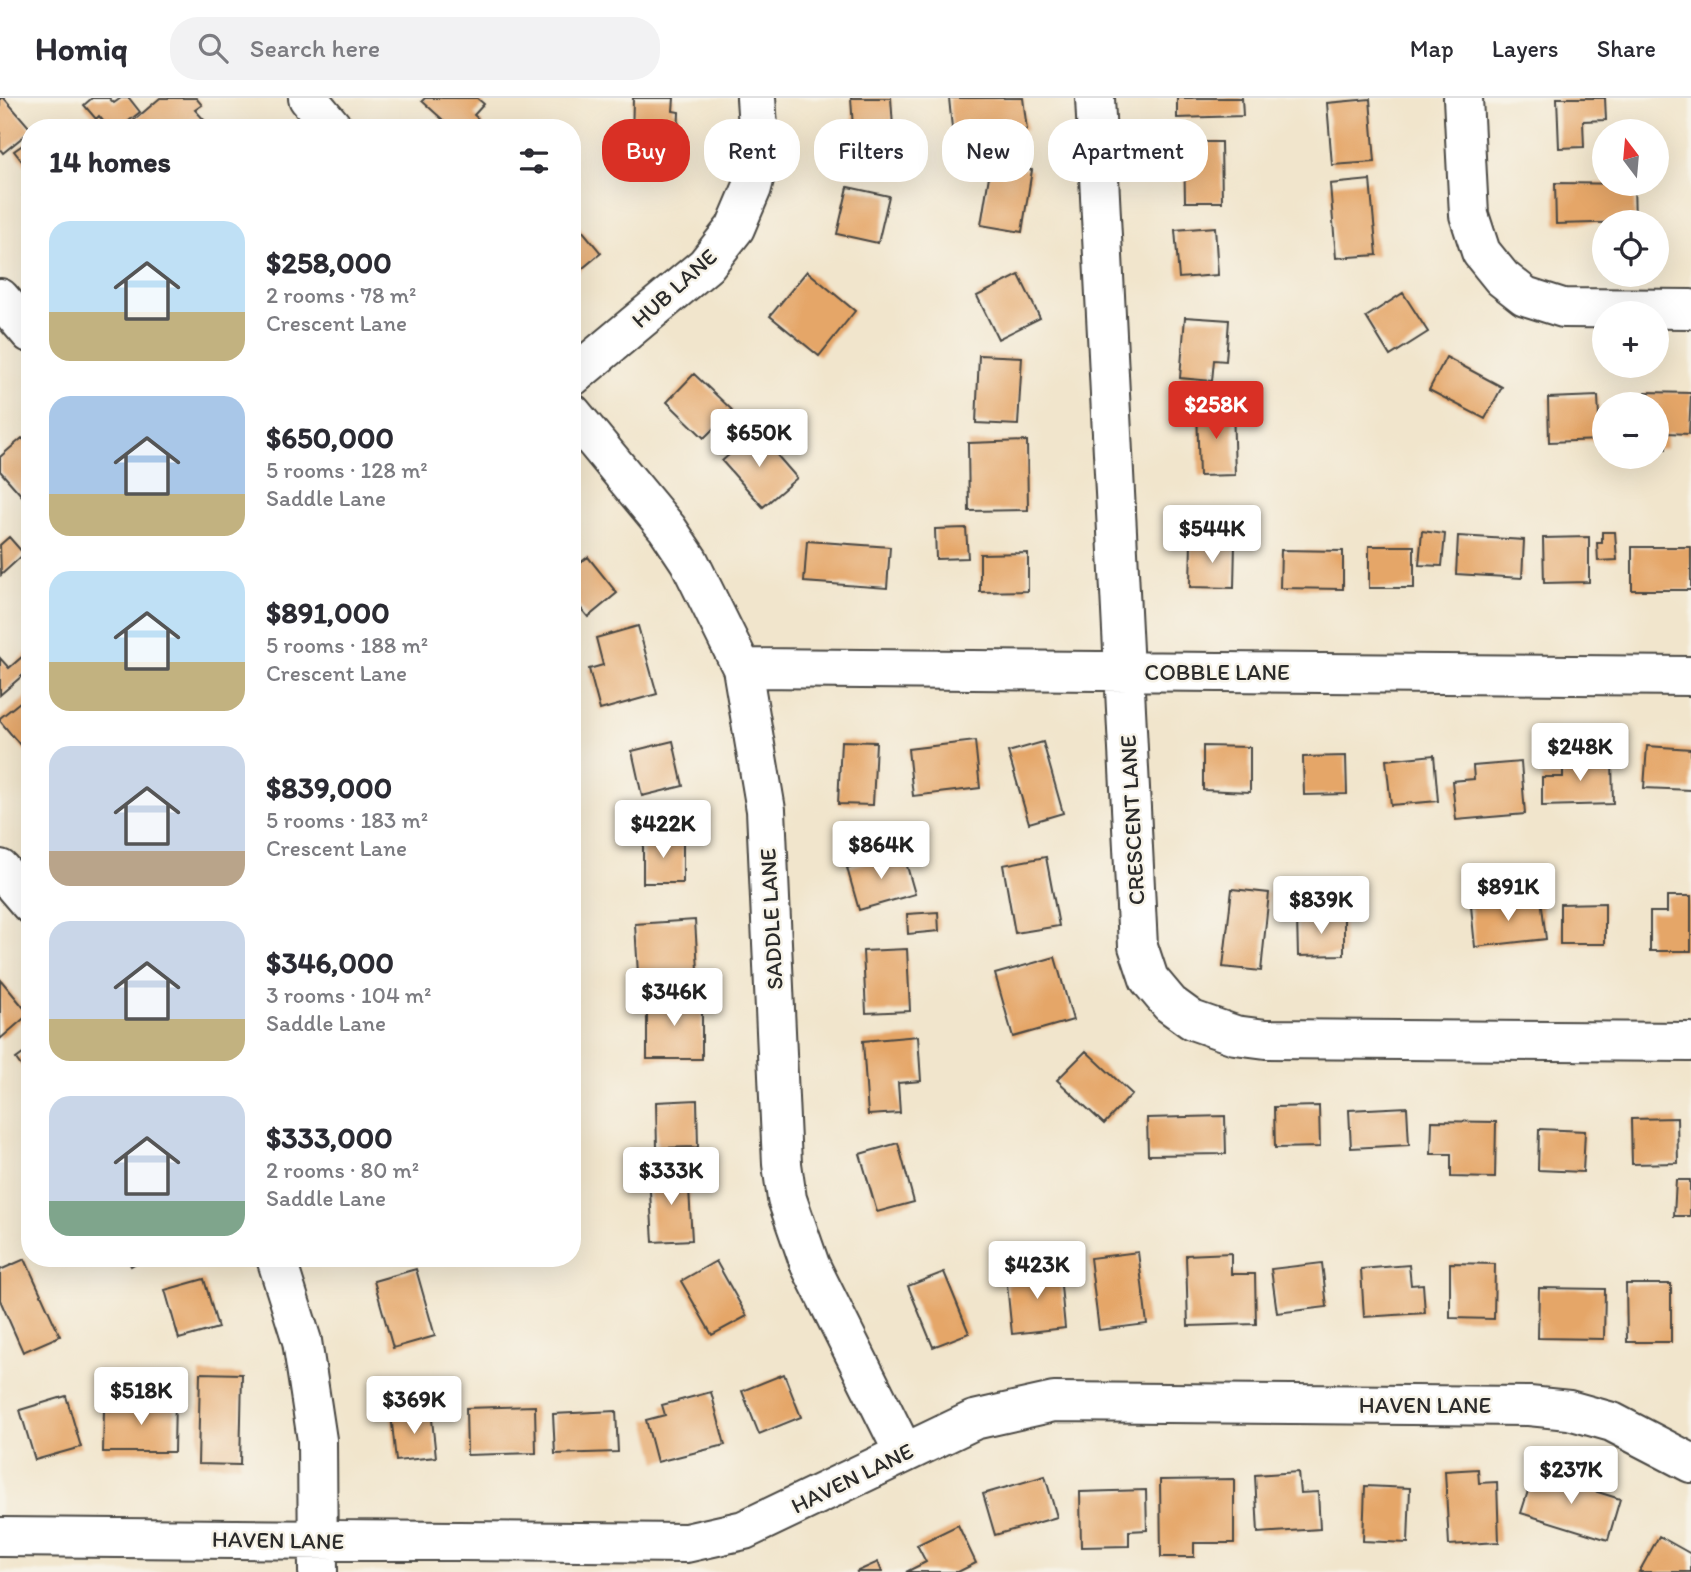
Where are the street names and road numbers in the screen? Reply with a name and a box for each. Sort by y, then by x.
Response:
street label: HUB LANE [625,242,723,334]
street label: COBBLE LANE [1144,658,1290,686]
street label: CRESCENT LANE [1114,734,1150,906]
street label: SADDLE LANE [753,848,789,990]
street label: HAVEN LANE [1359,1391,1491,1419]
street label: HAVEN LANE [786,1436,918,1520]
street label: HAVEN LANE [212,1525,344,1555]

